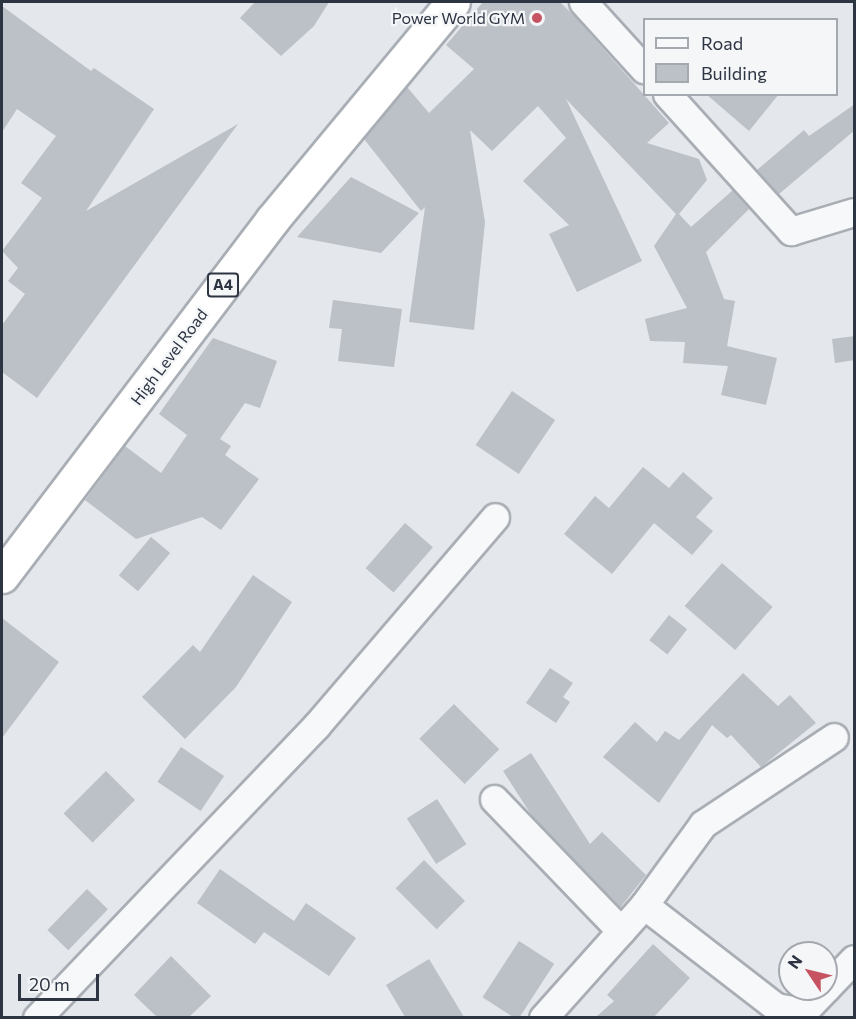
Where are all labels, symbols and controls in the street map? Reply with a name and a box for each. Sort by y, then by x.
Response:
place label: Power World GYM [392,8,525,28]
marker: Power World GYM [530,11,544,25]
legend [643,18,838,96]
text: Road [701,32,743,54]
text: Building [701,62,767,84]
road number: A4 [206,273,240,297]
street label: High Level Road [127,305,211,409]
north arrow [778,941,838,1001]
text: N [783,951,806,972]
scale bar [21,962,102,1000]
text: 20 m [29,973,70,995]

